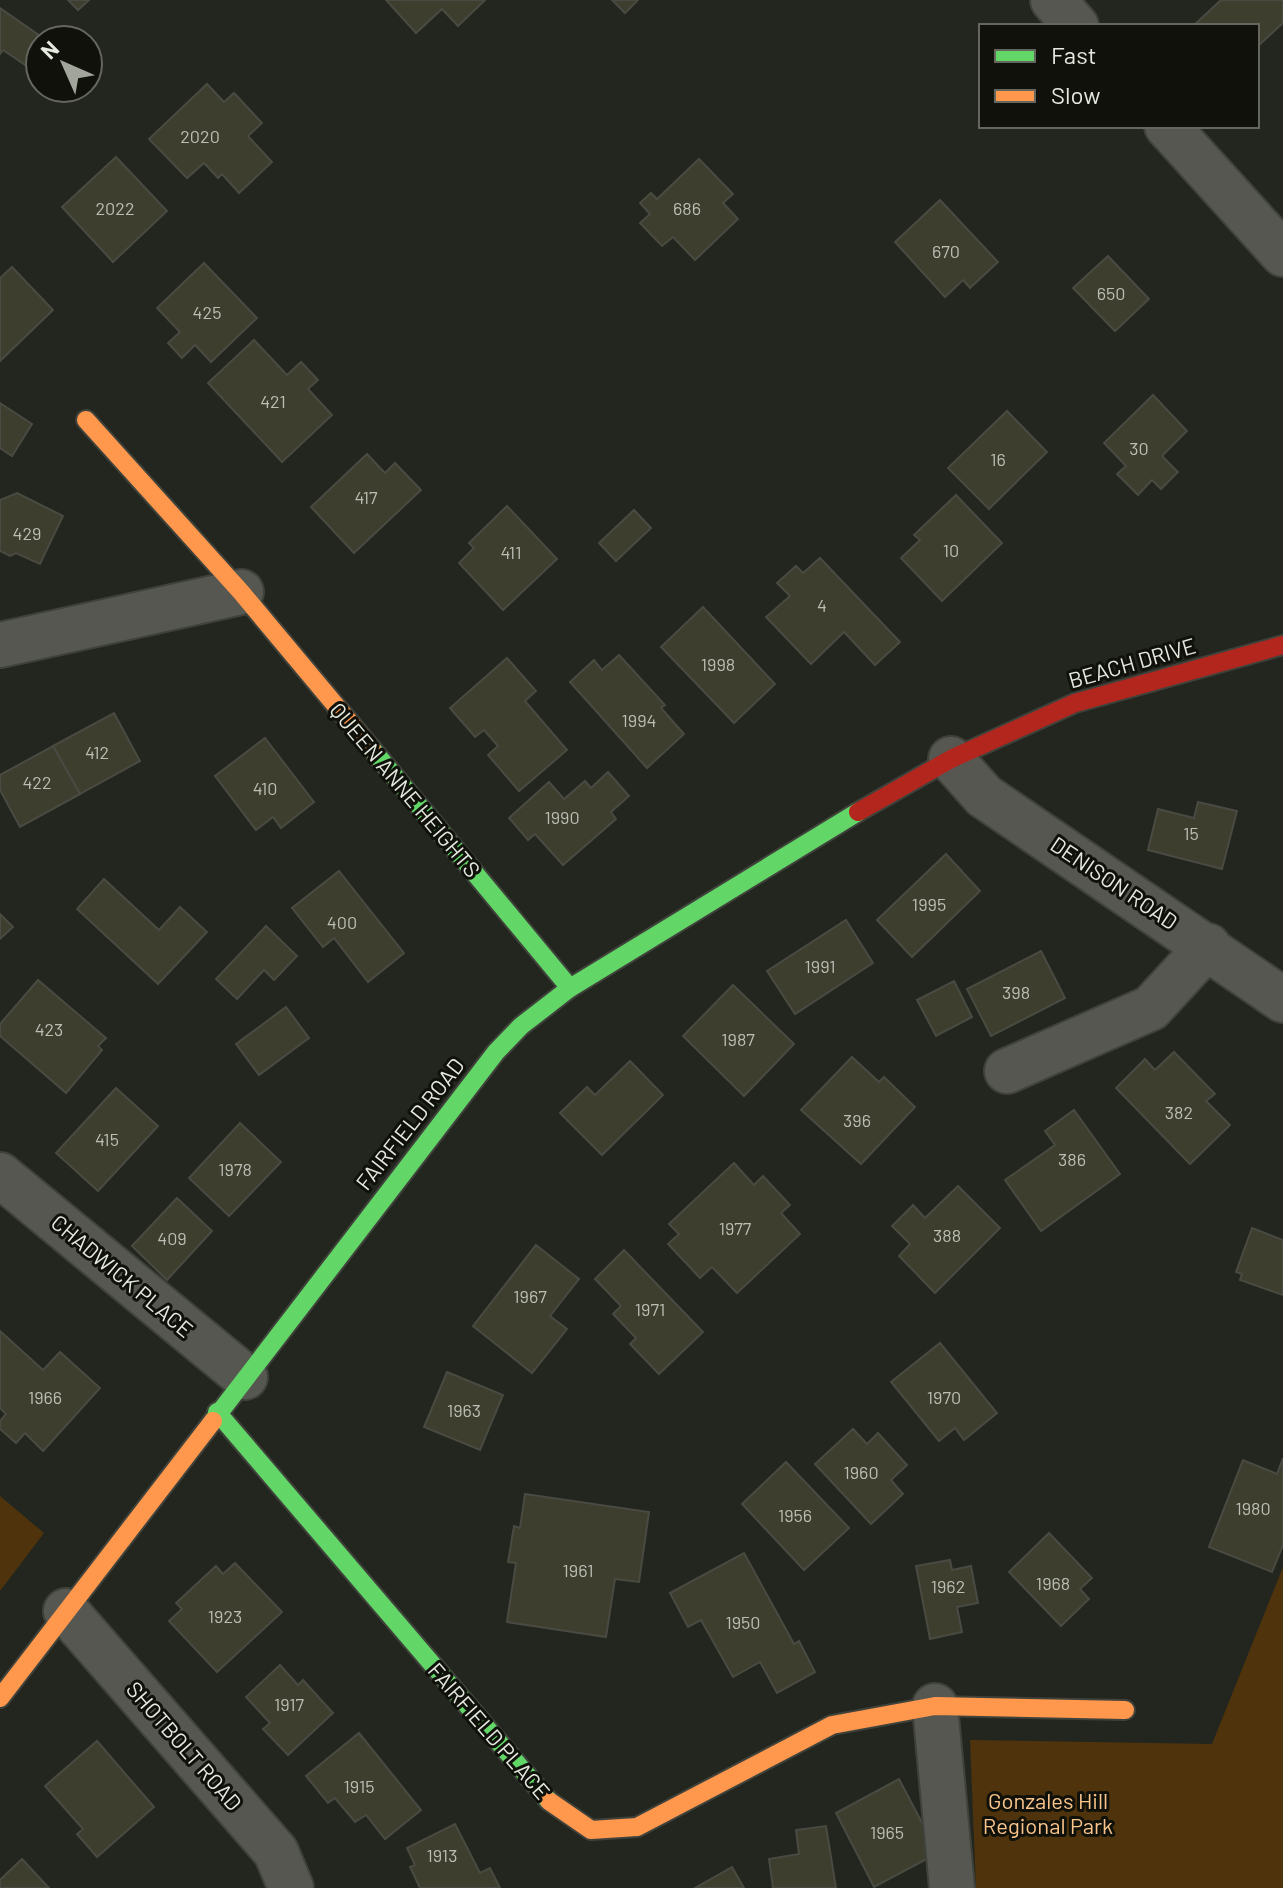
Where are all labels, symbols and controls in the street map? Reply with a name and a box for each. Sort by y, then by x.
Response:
north arrow [24,24,104,104]
legend [979,24,1259,128]
text: N [35,35,64,64]
text: Fast [1051,40,1096,69]
text: Slow [1051,80,1100,109]
house number: 2020 [180,125,220,147]
house number: 2022 [95,197,135,219]
house number: 686 [673,197,701,219]
house number: 670 [932,240,960,262]
house number: 650 [1097,282,1125,304]
house number: 425 [193,301,221,323]
house number: 421 [260,390,286,412]
house number: 30 [1129,437,1149,459]
house number: 16 [990,448,1006,470]
house number: 417 [354,486,378,508]
house number: 429 [13,522,41,544]
house number: 10 [943,539,959,561]
house number: 411 [501,541,521,563]
house number: 4 [817,594,827,616]
street label: BEACH DRIVE [1065,631,1198,693]
house number: 1998 [701,653,735,675]
street label: QUEEN ANNE HEIGHTS [325,697,486,882]
house number: 1994 [622,709,656,731]
house number: 412 [85,741,109,763]
house number: 422 [22,771,52,793]
house number: 410 [253,777,277,799]
house number: 1990 [544,806,580,828]
house number: 15 [1183,822,1199,844]
street label: DENISON ROAD [1046,830,1183,934]
house number: 1995 [912,893,946,915]
house number: 400 [327,911,357,933]
house number: 1991 [805,955,836,977]
house number: 398 [1002,981,1030,1003]
house number: 423 [35,1018,63,1040]
house number: 1987 [721,1028,755,1050]
street label: FAIRFIELD ROAD [350,1052,469,1194]
house number: 382 [1165,1101,1193,1123]
house number: 396 [843,1109,871,1131]
house number: 415 [95,1128,119,1150]
house number: 386 [1058,1148,1086,1170]
house number: 1978 [218,1158,252,1180]
street label: CHADWICK PLACE [47,1208,199,1342]
house number: 1977 [719,1217,752,1239]
house number: 388 [933,1224,961,1246]
house number: 409 [157,1227,187,1249]
house number: 1967 [513,1285,547,1307]
house number: 1971 [635,1298,665,1320]
house number: 1966 [28,1386,62,1408]
house number: 1970 [927,1386,961,1408]
house number: 1963 [447,1399,481,1421]
house number: 1960 [843,1461,879,1483]
house number: 1980 [1235,1497,1271,1519]
house number: 1956 [778,1504,812,1526]
house number: 1961 [563,1559,593,1581]
house number: 1968 [1036,1572,1070,1594]
house number: 1962 [931,1575,965,1597]
house number: 1923 [208,1605,242,1627]
house number: 1950 [725,1611,761,1633]
street label: FAIRFIELD PLACE [423,1657,556,1804]
street label: SHOTBOLT ROAD [122,1676,248,1815]
house number: 1917 [274,1693,305,1715]
house number: 1915 [344,1775,374,1797]
park label: Gonzales Hill Regional Park [983,1787,1113,1838]
house number: 1965 [870,1821,904,1843]
house number: 1913 [427,1844,457,1866]

